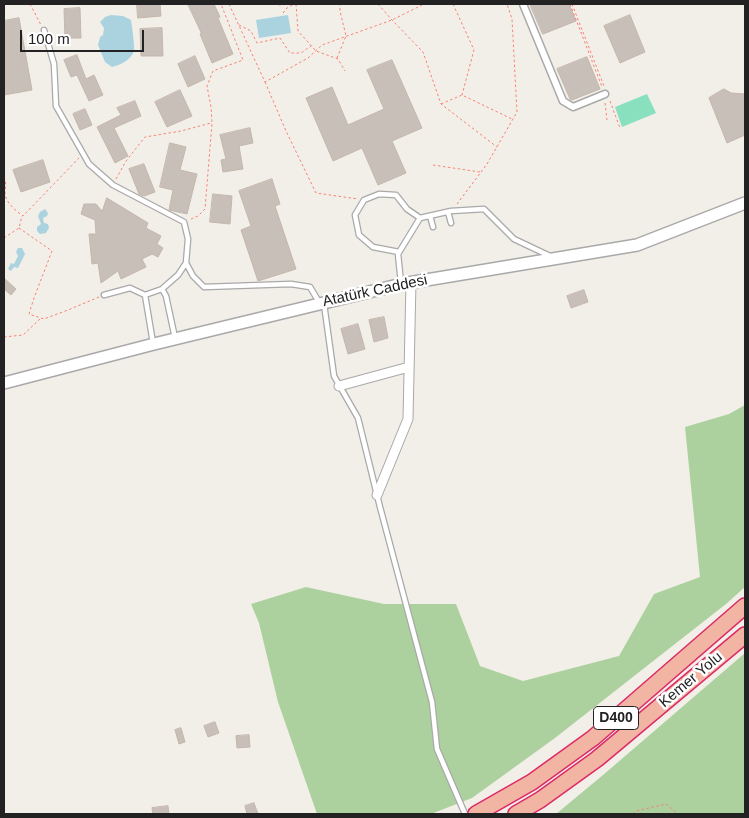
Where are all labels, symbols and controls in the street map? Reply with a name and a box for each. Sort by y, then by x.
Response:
scale bar [22,20,146,52]
text: 100 m [28,30,70,47]
street label: Atatürk Caddesi [321,271,429,311]
street label: Kemer Yolu [656,648,726,712]
road number: D400 [594,706,638,730]

